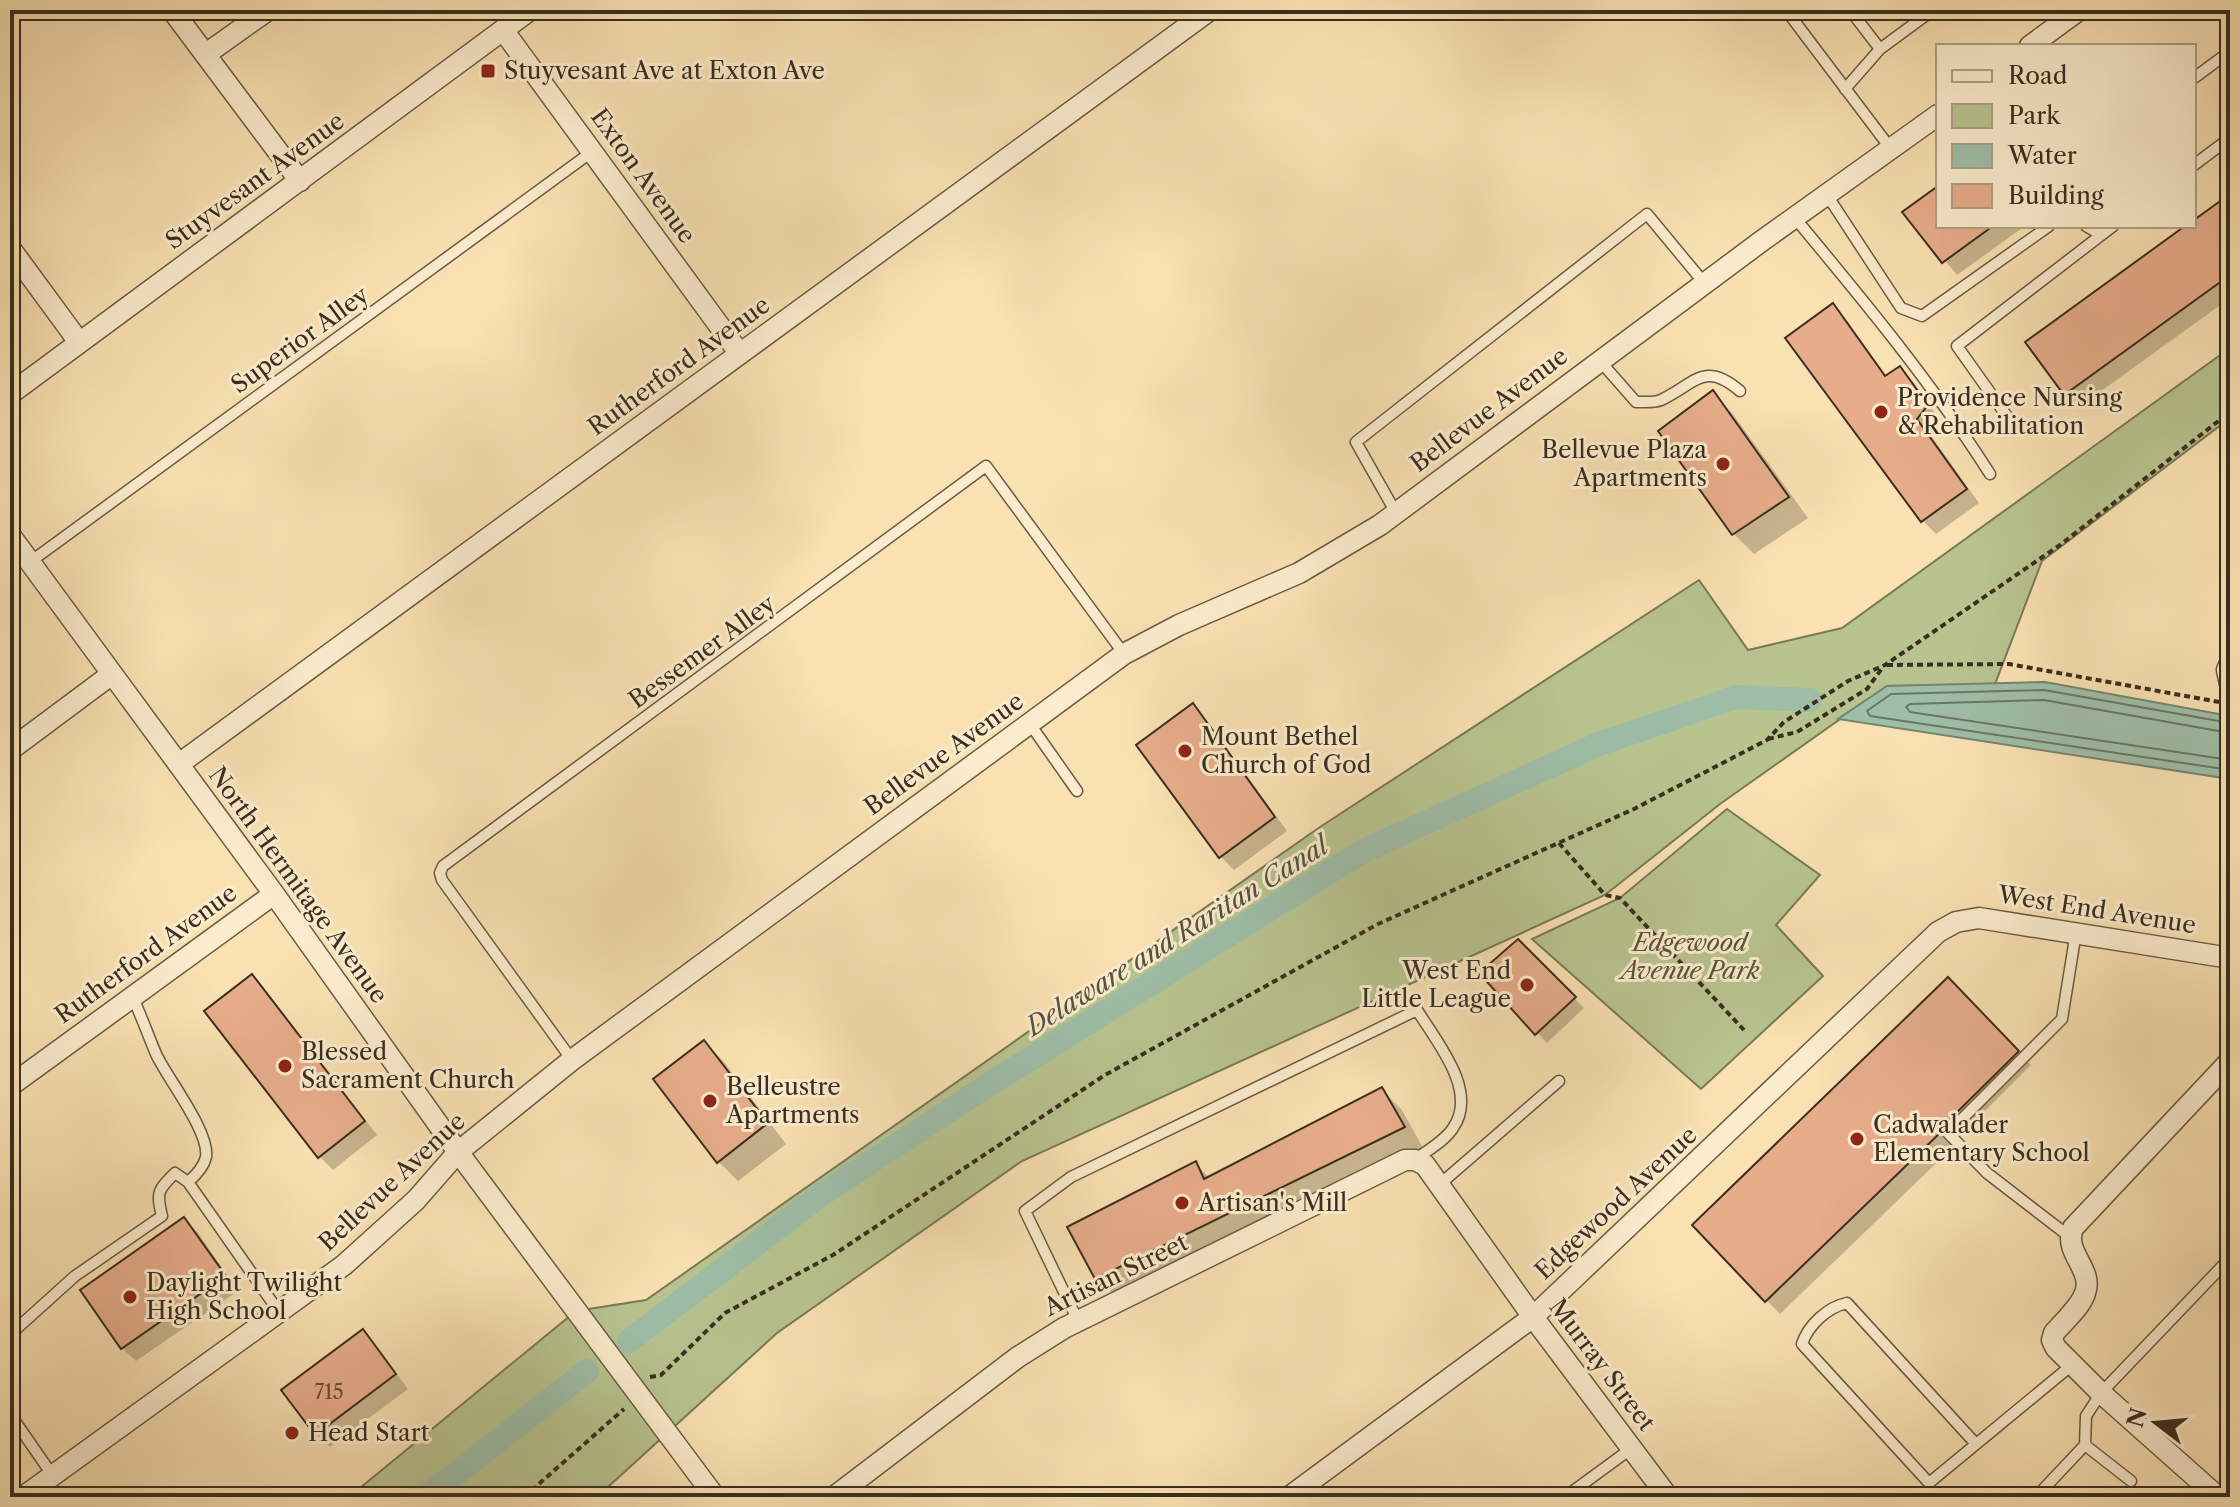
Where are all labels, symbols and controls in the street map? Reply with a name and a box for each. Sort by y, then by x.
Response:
legend [1936,44,2196,228]
place label: Stuyvesant Ave at Exton Ave [504,56,825,85]
text: Road [2008,61,2068,90]
marker: Stuyvesant Ave at Exton Ave [479,62,497,80]
text: Park [2008,101,2061,130]
street label: Exton Avenue [585,103,702,249]
street label: Stuyvesant Avenue [160,106,350,255]
text: Water [2007,141,2077,170]
text: Building [2008,181,2104,210]
street label: Superior Alley [225,280,375,399]
street label: Rutherford Avenue [582,290,775,441]
street label: Bellevue Avenue [1404,341,1573,478]
place label: Providence Nursing & Rehabilitation [1897,383,2122,440]
marker: Providence Nursing & Rehabilitation [1872,403,1890,421]
place label: Bellevue Plaza Apartments [1541,435,1707,492]
marker: Bellevue Plaza Apartments [1714,455,1732,473]
street label: Bessemer Alley [623,588,781,714]
street label: Bellevue Avenue [859,686,1029,821]
place label: Mount Bethel Church of God [1201,722,1372,779]
marker: Mount Bethel Church of God [1176,742,1194,760]
street label: North Hermitage Avenue [203,761,394,1009]
water label: Delaware and Raritan Canal [1018,828,1337,1044]
street label: Rutherford Avenue [49,878,242,1029]
street label: West End Avenue [1995,879,2198,939]
park label: Edgewood Avenue Park [1617,928,1760,985]
place label: West End Little League [1361,956,1511,1013]
marker: West End Little League [1518,976,1536,994]
place label: Blessed Sacrament Church [301,1037,515,1094]
marker: Blessed Sacrament Church [276,1057,294,1075]
place label: Belleustre Apartments [725,1072,860,1129]
marker: Belleustre Apartments [701,1092,719,1110]
street label: Bellevue Avenue [313,1106,471,1257]
place label: Cadwalader Elementary School [1873,1110,2090,1167]
street label: Edgewood Avenue [1529,1120,1703,1285]
marker: Cadwalader Elementary School [1848,1130,1866,1148]
place label: Artisan's Mill [1197,1188,1347,1217]
marker: Artisan's Mill [1173,1194,1191,1212]
street label: Artisan Street [1038,1227,1193,1322]
place label: Daylight Twilight High School [146,1268,342,1325]
marker: Daylight Twilight High School [121,1288,139,1306]
street label: Murray Street [1543,1293,1662,1437]
house number: 715 [314,1380,344,1404]
north arrow [2116,1383,2196,1463]
text: N [2122,1405,2153,1431]
place label: Head Start [308,1418,430,1447]
marker: Head Start [283,1424,301,1442]

